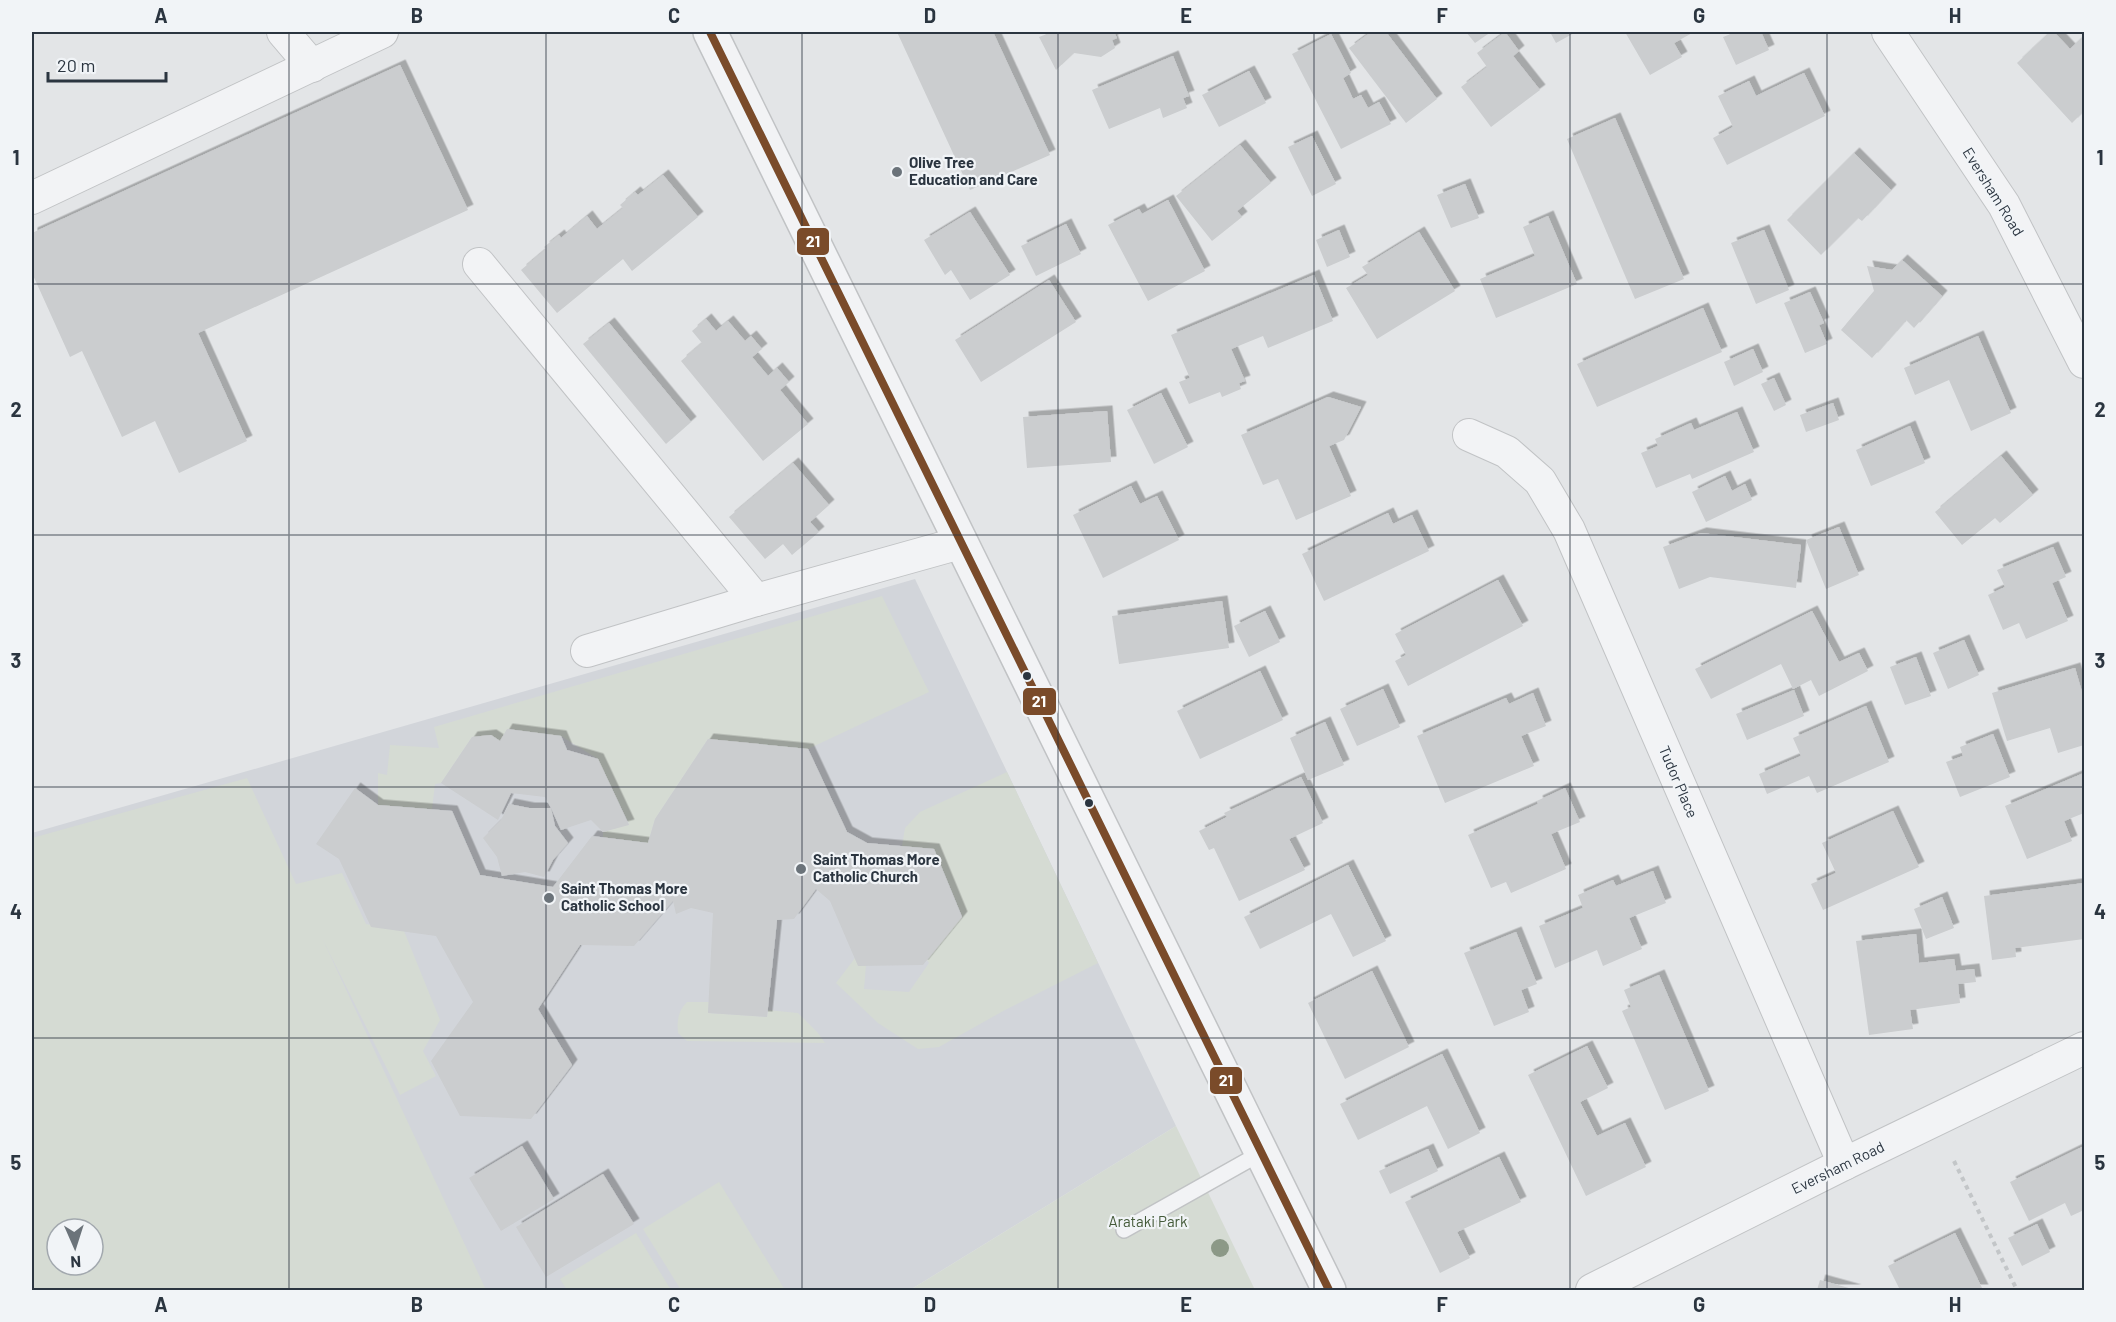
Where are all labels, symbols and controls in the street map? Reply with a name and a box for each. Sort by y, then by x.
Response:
text: A [154,3,168,27]
text: B [411,3,423,27]
text: C [668,3,680,27]
text: D [924,3,936,27]
text: E [1180,3,1192,27]
text: F [1436,3,1448,27]
text: G [1693,3,1705,27]
text: H [1949,3,1961,27]
scale bar [48,45,166,83]
text: 20 m [57,54,95,76]
street label: Eversham Road [1959,144,2028,239]
text: 1 [12,145,20,169]
text: 1 [2096,145,2104,169]
place label: Olive Tree Education and Care [909,153,1038,188]
marker: Olive Tree Education and Care [890,165,904,179]
line badge: 21 [796,227,830,256]
text: 21 [806,231,820,250]
text: 2 [10,397,22,421]
text: 2 [2094,397,2106,421]
text: 3 [11,648,21,672]
text: 3 [2095,648,2105,672]
unlabelled marker [1021,670,1033,682]
line badge: 21 [1022,687,1057,716]
text: 21 [1032,691,1046,710]
street label: Tudor Place [1656,743,1702,820]
unlabelled marker [1083,797,1095,809]
place label: Saint Thomas More Catholic Church [813,850,940,885]
marker: Saint Thomas More Catholic Church [794,862,808,876]
place label: Saint Thomas More Catholic School [561,879,688,914]
marker: Saint Thomas More Catholic School [542,891,556,905]
text: 4 [10,899,22,923]
text: 4 [2094,899,2106,923]
line badge: 21 [1209,1066,1243,1095]
text: 21 [1219,1070,1233,1089]
street label: Eversham Road [1788,1137,1887,1197]
text: 5 [11,1150,22,1174]
text: 5 [2095,1150,2106,1174]
park label: Arataki Park [1108,1212,1188,1230]
north arrow [45,1217,105,1277]
text: N [70,1253,82,1272]
text: A [154,1292,168,1316]
text: B [411,1292,423,1316]
text: C [668,1292,680,1316]
text: D [924,1292,936,1316]
text: E [1180,1292,1192,1316]
text: F [1436,1292,1448,1316]
text: G [1693,1292,1705,1316]
text: H [1949,1292,1961,1316]

